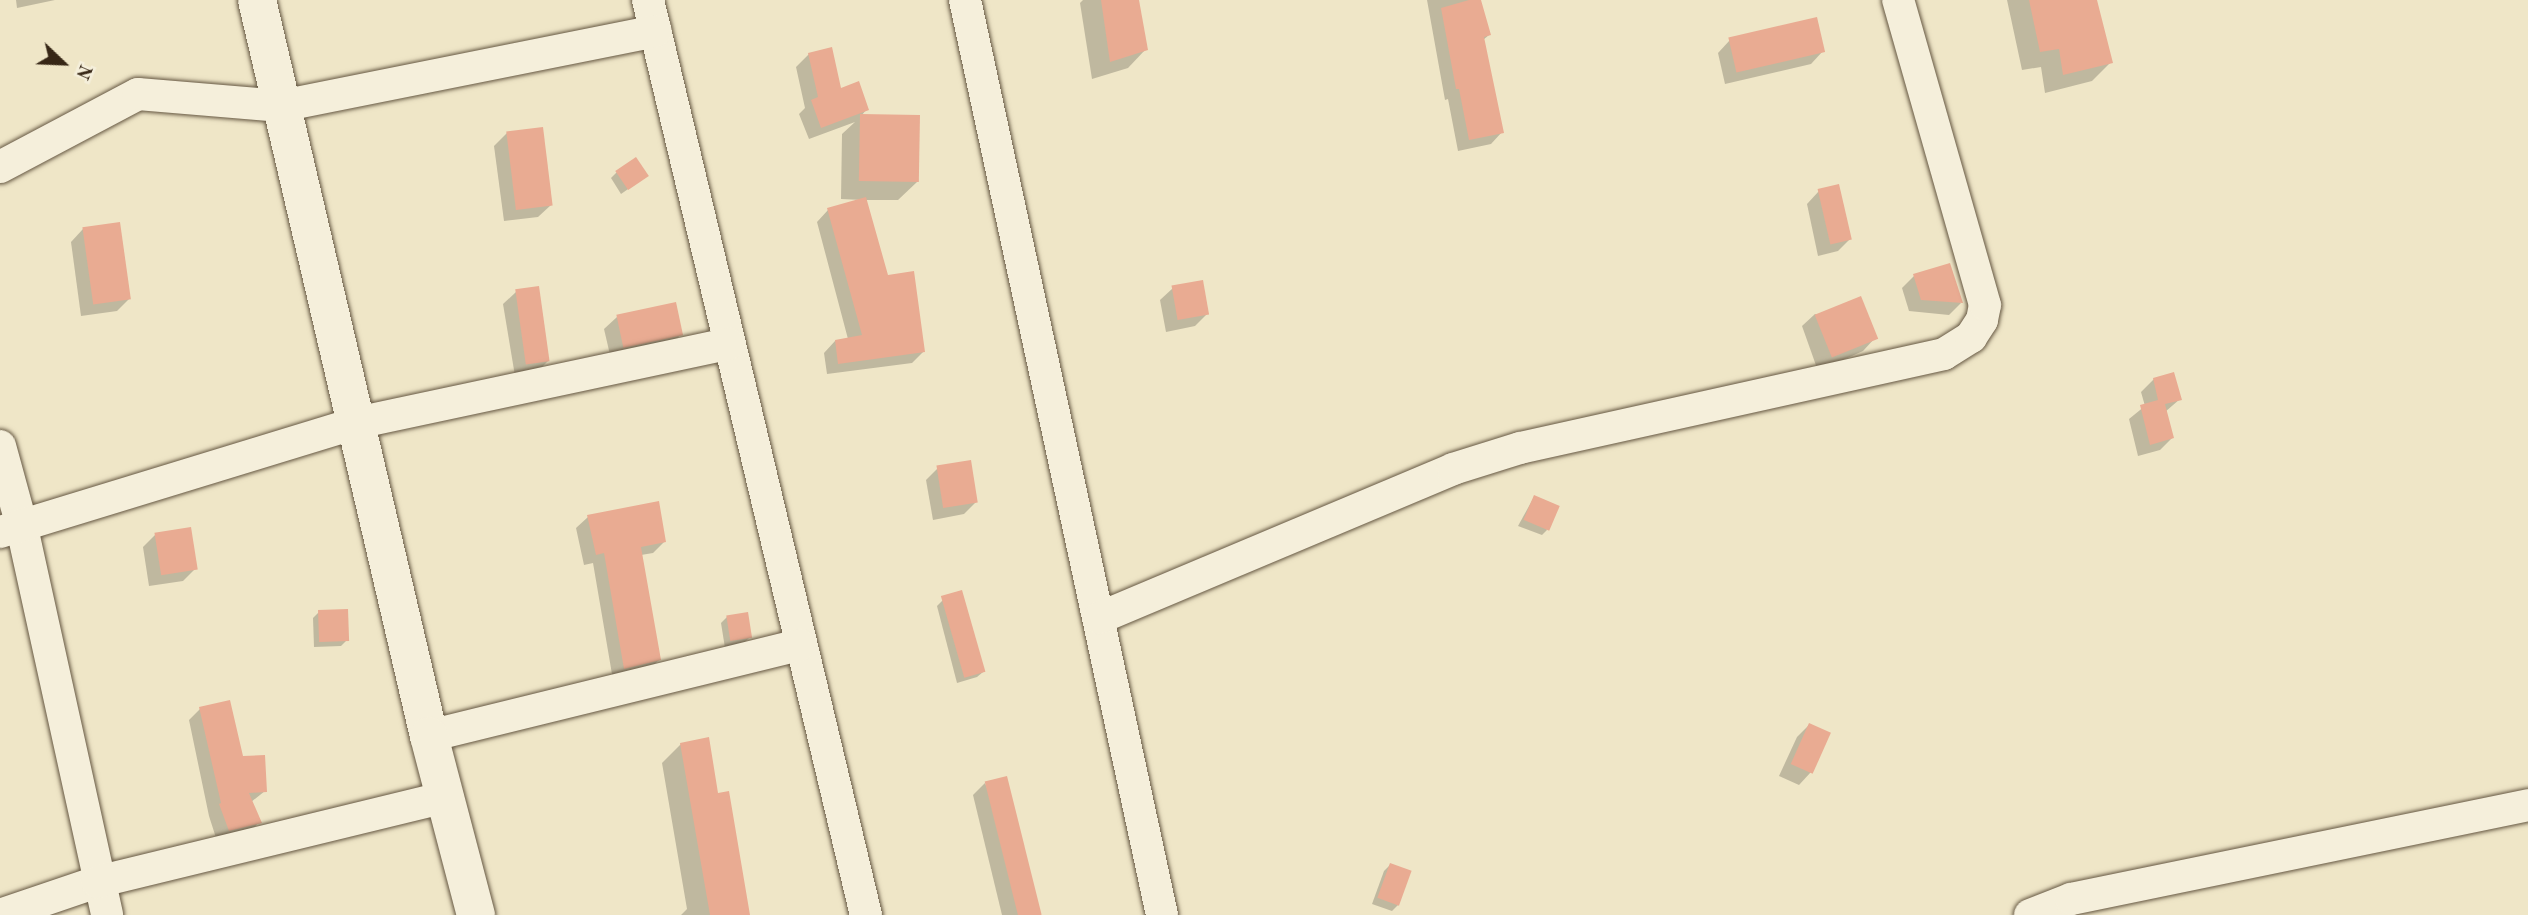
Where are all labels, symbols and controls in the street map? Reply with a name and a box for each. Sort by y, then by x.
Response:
north arrow [28,28,98,98]
text: N [71,61,94,82]

